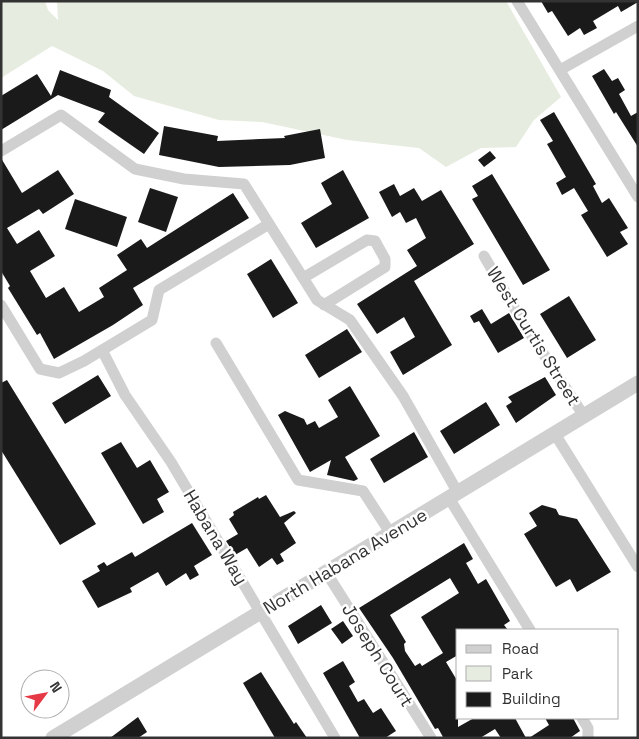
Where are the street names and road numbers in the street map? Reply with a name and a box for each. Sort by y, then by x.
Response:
street label: West Curtis Street [482,262,586,410]
street label: Habana Way [179,485,253,589]
street label: North Habana Avenue [259,503,431,619]
street label: Joseph Court [337,599,419,711]

